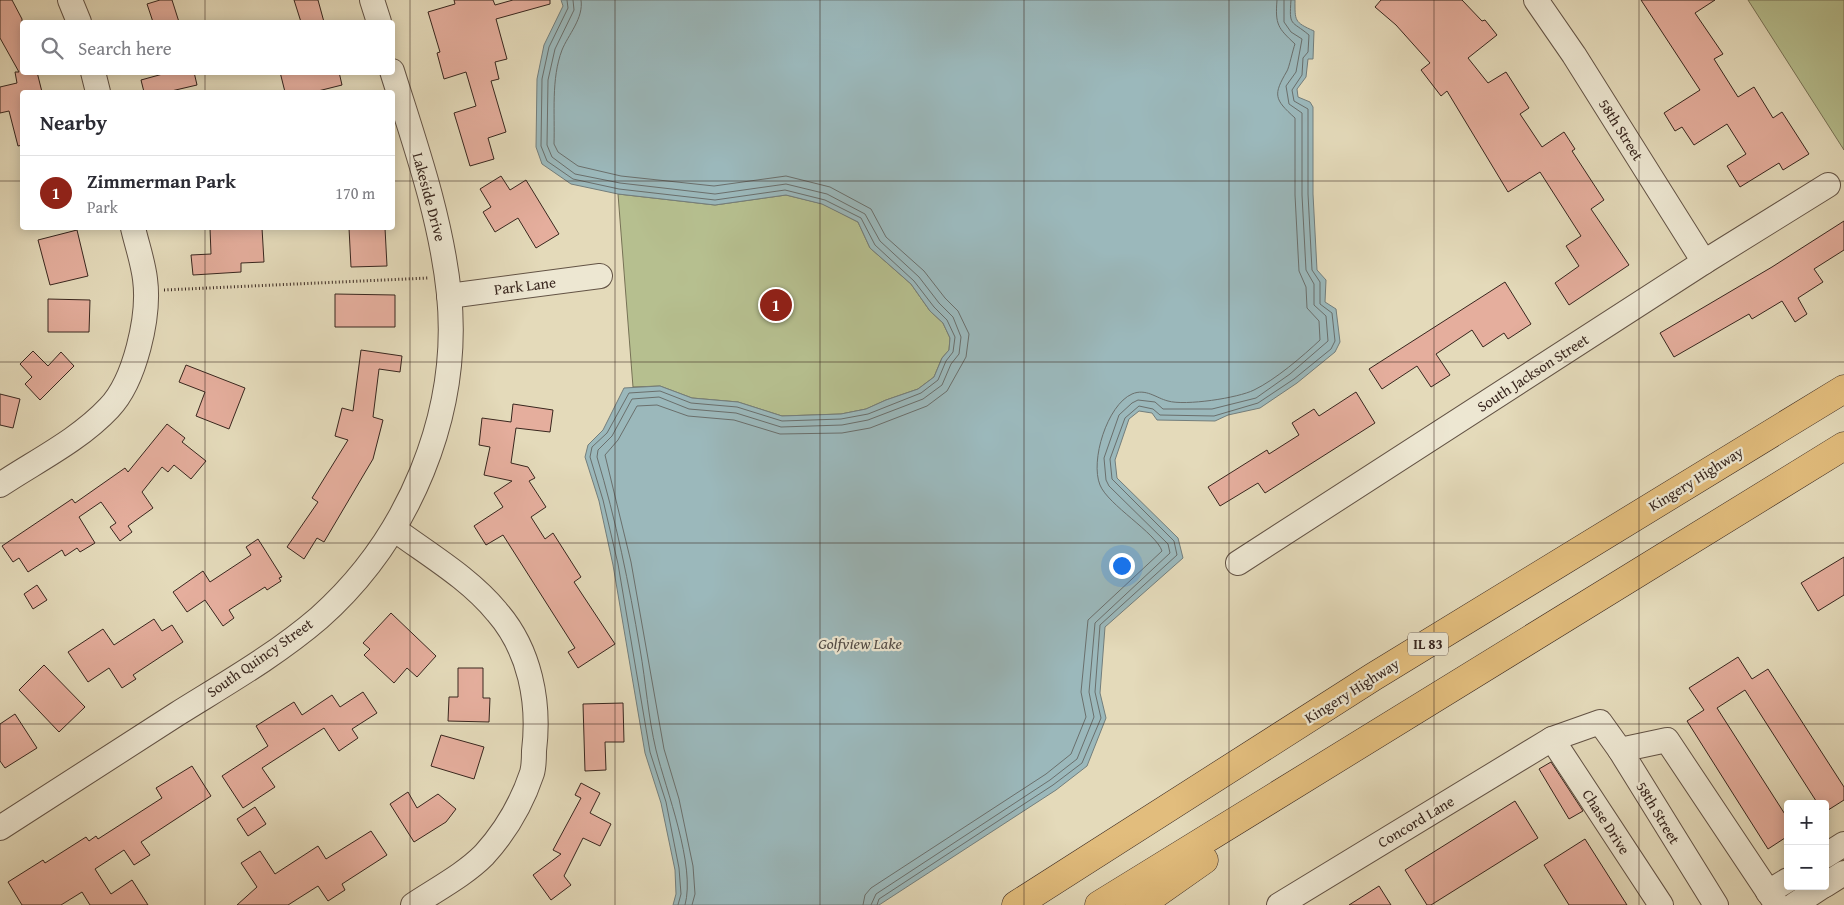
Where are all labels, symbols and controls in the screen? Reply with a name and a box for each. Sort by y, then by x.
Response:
search box [20,20,395,75]
icon: search [38,34,66,62]
text: Search here [78,34,172,62]
street label: 58th Street [1594,95,1649,165]
text: Nearby [40,107,107,138]
street label: Lakeside Drive [408,150,451,244]
text: Zimmerman Park [87,167,236,195]
text: 1 [52,181,60,205]
text: 170 m [335,181,375,205]
text: Park [87,195,118,219]
street label: Park Lane [493,271,557,300]
pin: 1 [760,286,792,324]
street label: South Jackson Street [1473,328,1593,417]
street label: Kingery Highway [1644,441,1748,516]
your location [1109,553,1135,579]
street label: South Quincy Street [202,613,318,702]
water label: Golfview Lake [818,631,902,655]
road number: IL 83 [1408,633,1448,656]
street label: Kingery Highway [1300,653,1404,728]
street label: 58th Street [1632,778,1686,848]
street label: Chase Drive [1578,785,1635,858]
street label: Concord Lane [1374,790,1458,853]
map controls [1784,800,1829,890]
button: + [1784,800,1829,845]
button: − [1784,845,1829,890]

